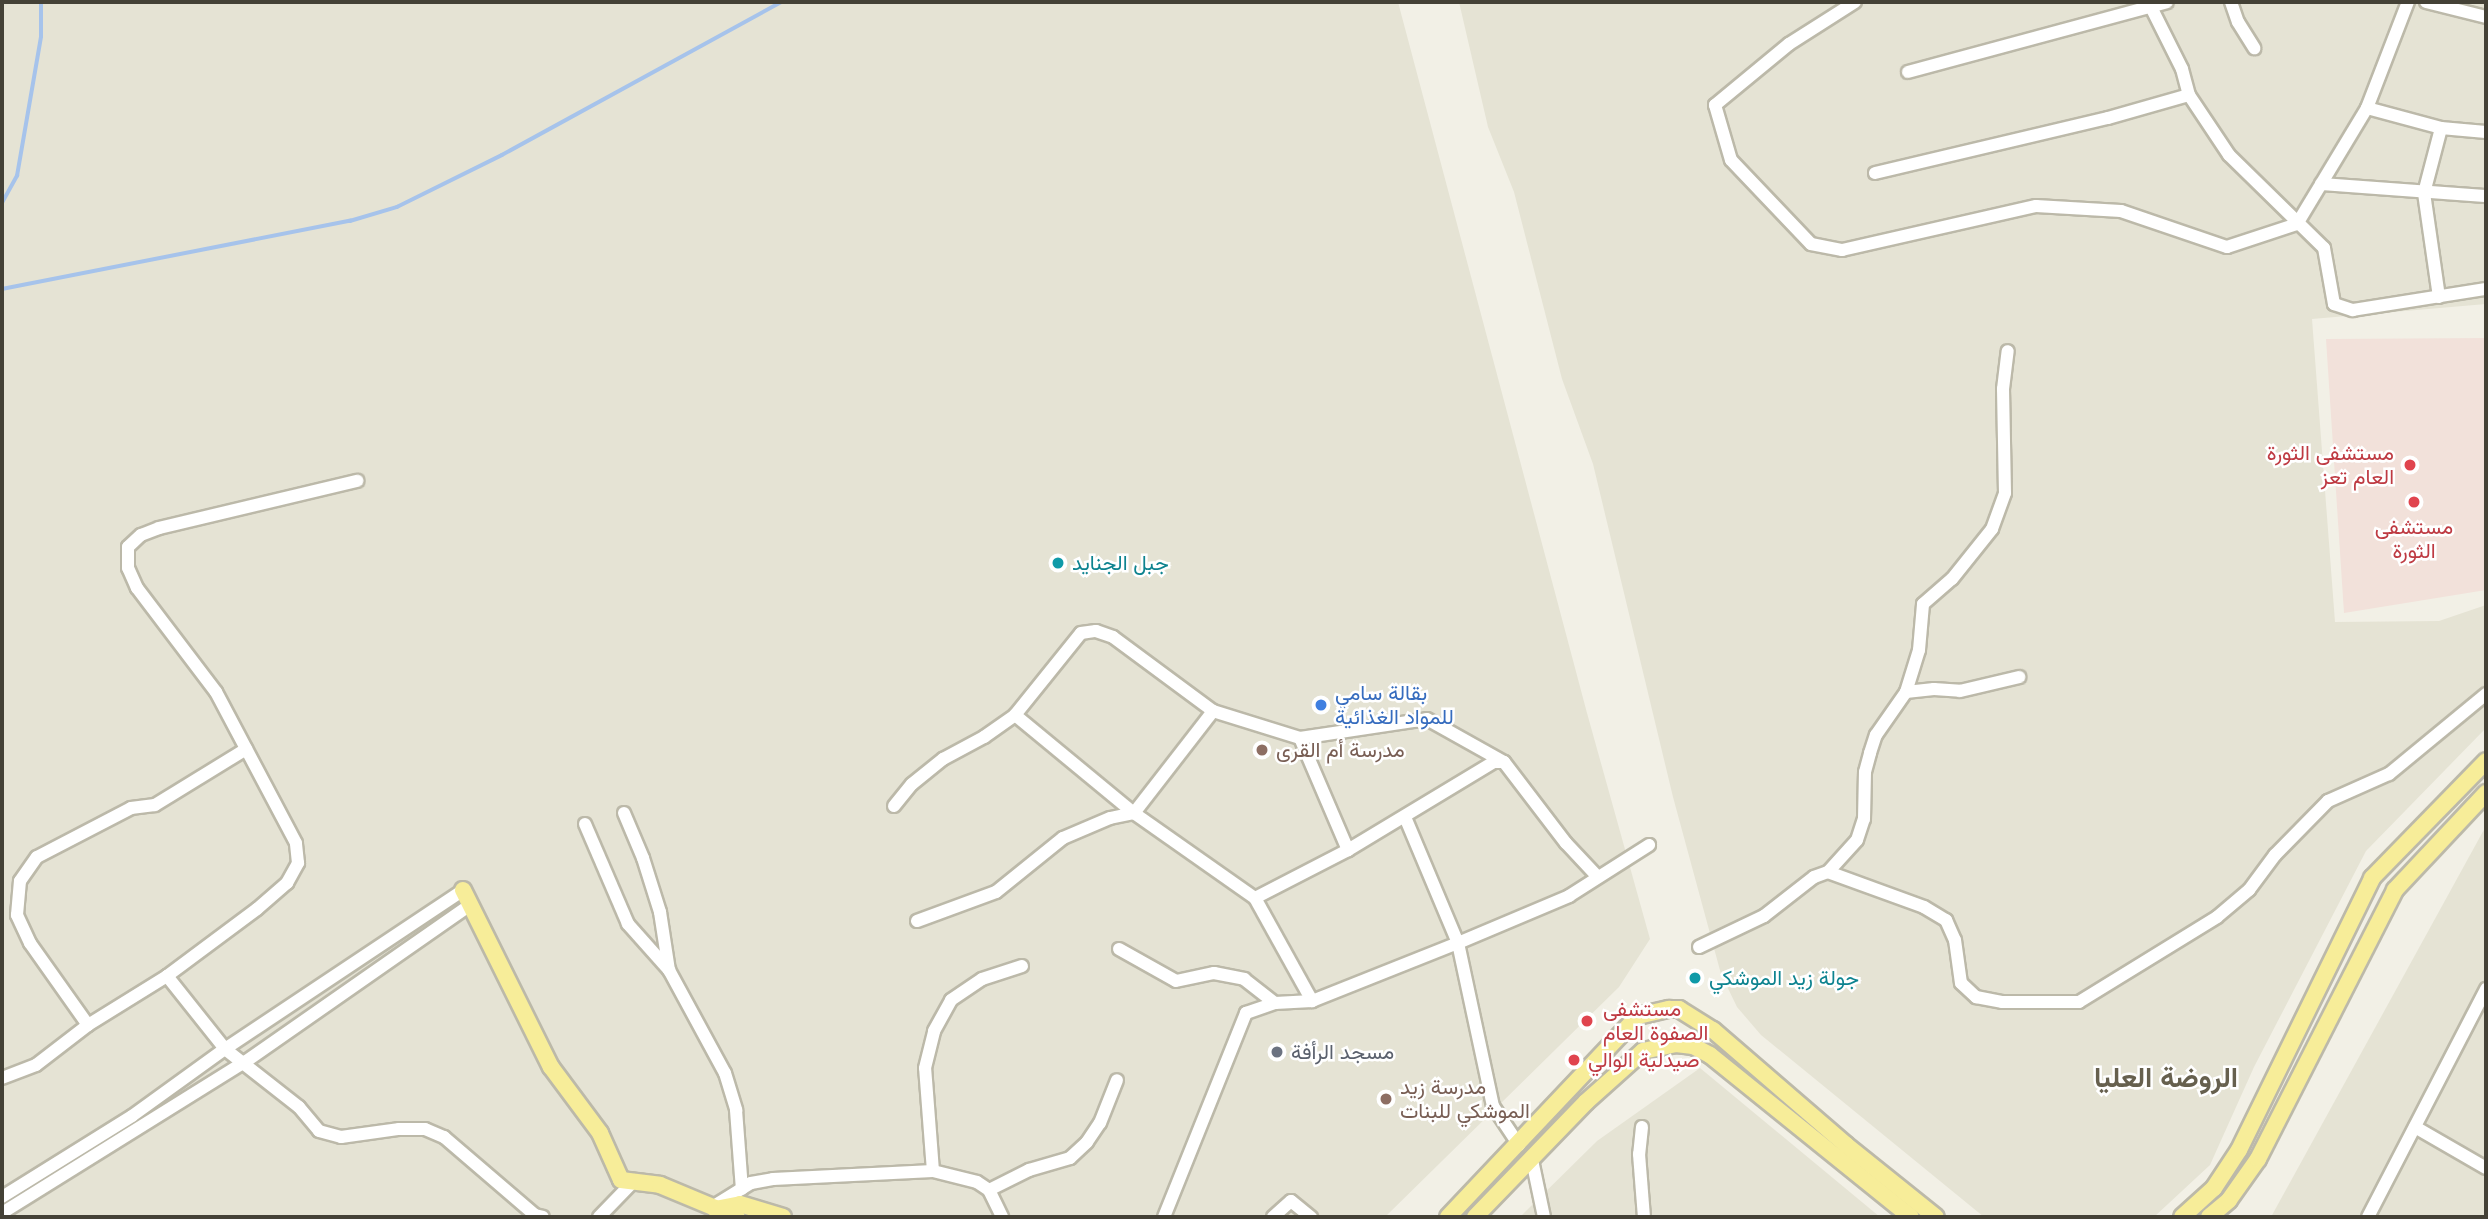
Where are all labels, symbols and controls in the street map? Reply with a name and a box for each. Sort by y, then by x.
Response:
place label: مستشفى الثورة العام تعز [2267,440,2394,490]
marker: مستشفى الثورة العام تعز [2400,455,2420,475]
marker: مستشفى الثورة [2404,492,2424,512]
place label: مستشفى الثورة [2375,514,2453,564]
place label: جبل الجنايد [1072,550,1169,576]
marker: جبل الجنايد [1050,555,1066,571]
place label: بقالة سامي للمواد الغذائية [1335,680,1454,730]
marker: بقالة سامي للمواد الغذائية [1313,697,1329,713]
place label: مدرسة أم القرى [1276,737,1405,763]
marker: مدرسة أم القرى [1254,742,1270,758]
place label: جولة زيد الموشكي [1709,965,1859,991]
marker: جولة زيد الموشكي [1687,970,1703,986]
place label: مستشفى الصفوة العام [1603,996,1708,1046]
marker: مستشفى الصفوة العام [1577,1011,1597,1031]
place label: مسجد الرأفة [1291,1039,1394,1065]
marker: مسجد الرأفة [1269,1044,1285,1060]
place label: صيدلية الوالي [1588,1047,1700,1073]
marker: صيدلية الوالي [1566,1052,1582,1068]
district label: الروضة العليا [2094,1061,2238,1095]
place label: مدرسة زيد الموشكي للبنات [1400,1074,1530,1124]
marker: مدرسة زيد الموشكي للبنات [1378,1091,1394,1107]

